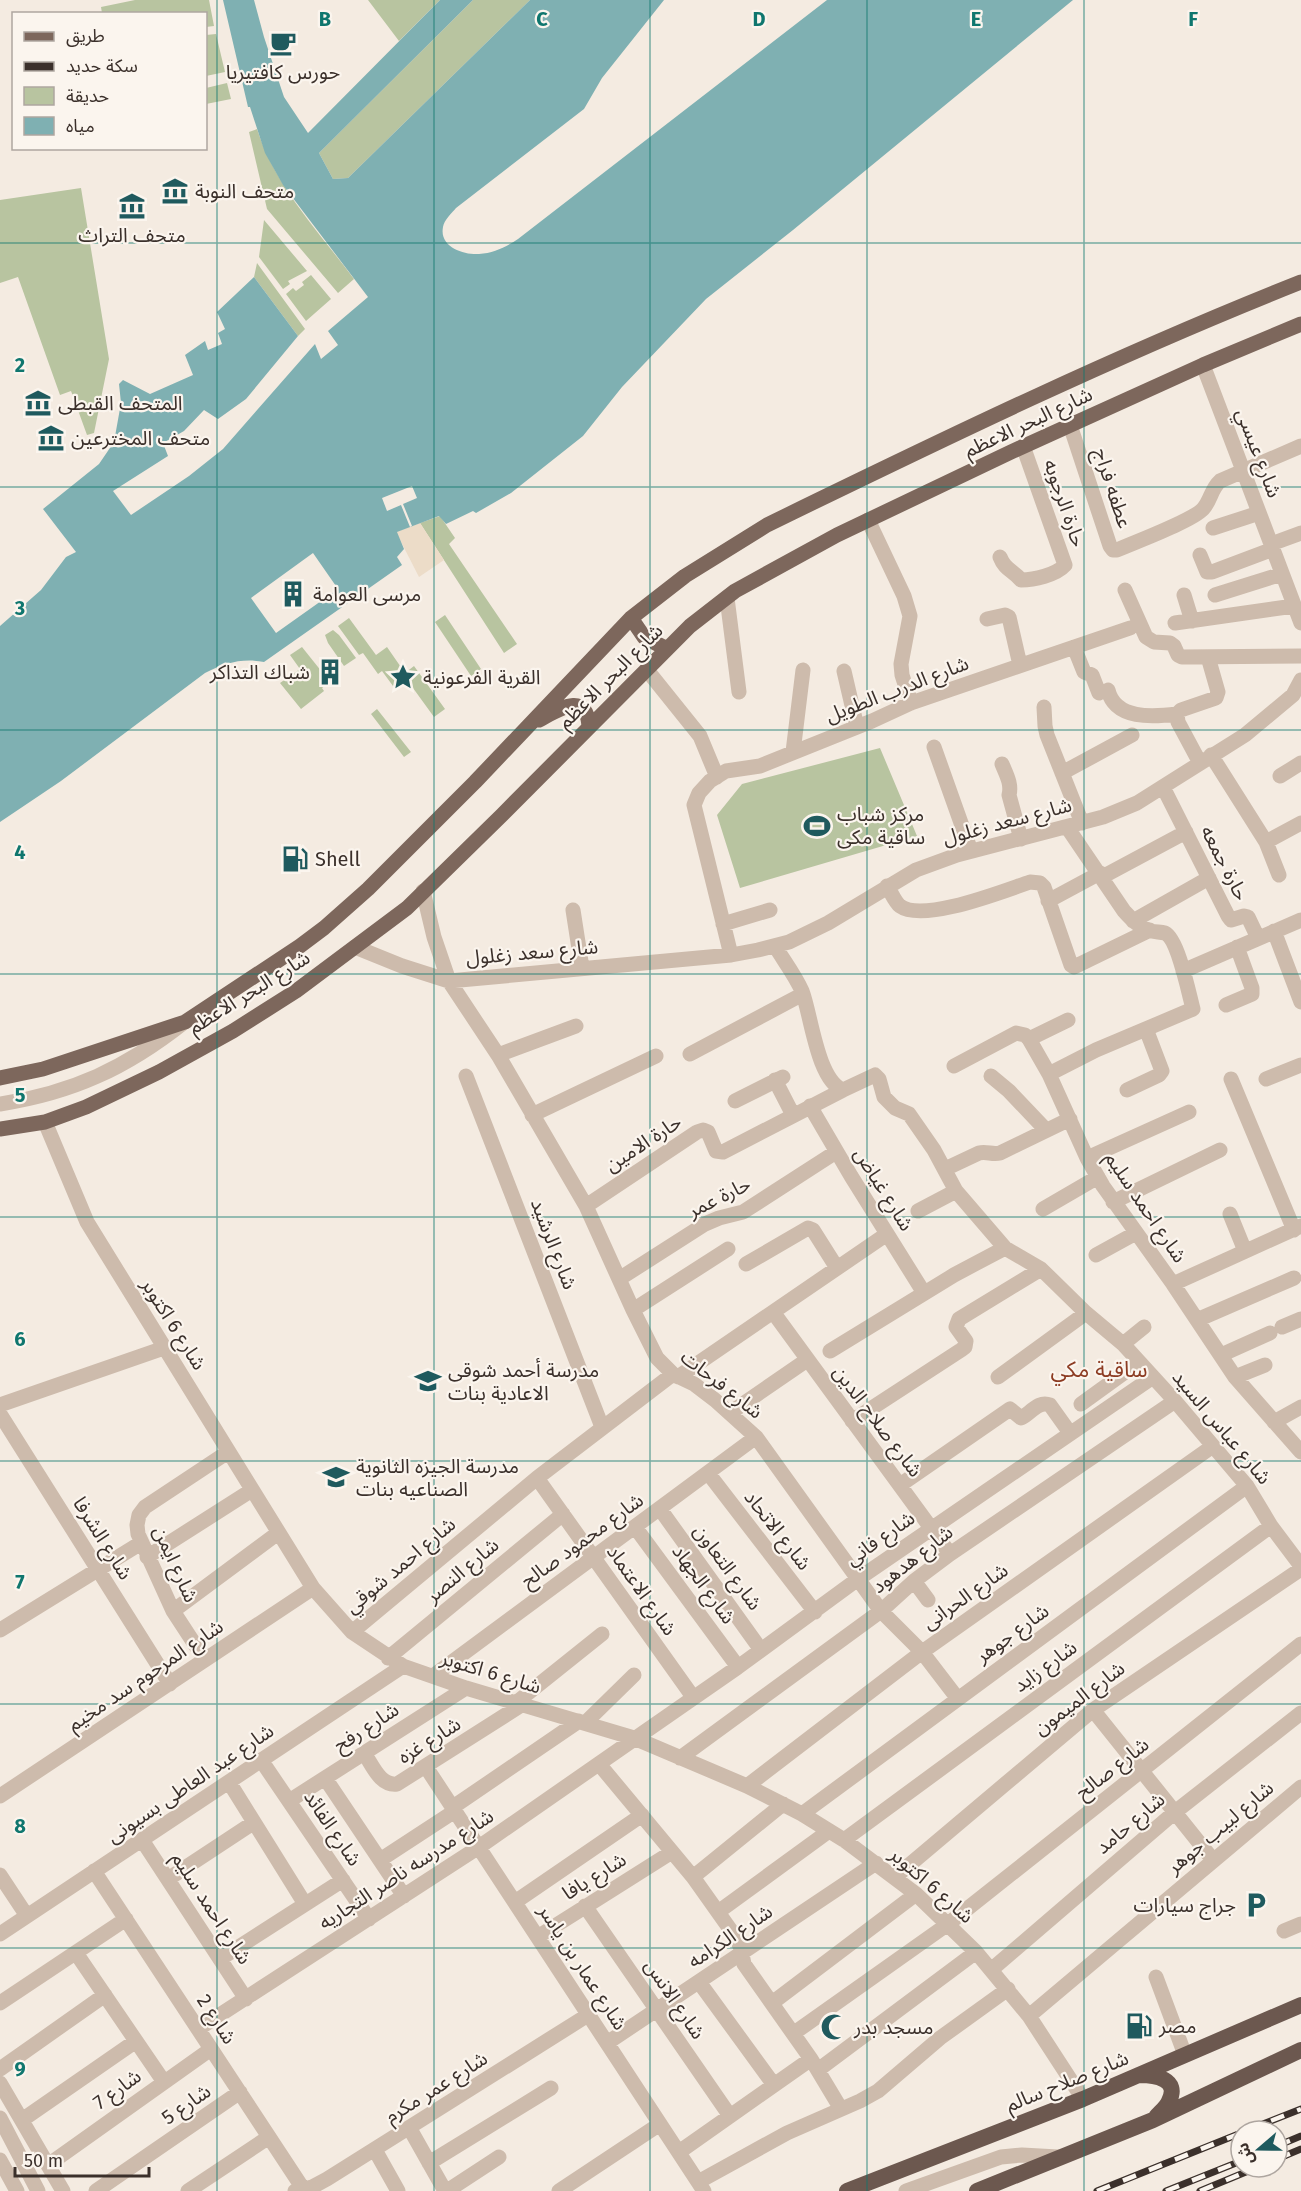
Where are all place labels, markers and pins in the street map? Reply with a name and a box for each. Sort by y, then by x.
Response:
cafe icon: حورس كافتيريا [268,28,298,58]
place label: حورس كافتيريا [226,60,340,84]
museum icon: متحف النوبة [160,176,190,206]
place label: متحف النوبة [195,179,294,203]
museum icon: متحف التراث [117,191,147,221]
place label: متحف التراث [78,223,186,247]
museum icon: المتحف القبطى [23,388,53,418]
place label: المتحف القبطى [58,391,183,415]
museum icon: متحف المخترعين [36,423,66,453]
place label: متحف المخترعين [71,426,210,450]
building icon: مرسى العوامة [278,579,308,609]
place label: مرسى العوامة [313,582,421,606]
building icon: شباك التذاكر [315,657,345,687]
place label: شباك التذاكر [209,660,310,684]
place icon: القرية الفرعونية [388,662,418,692]
place label: القرية الفرعونية [423,665,541,689]
place label: مركز شباب ساقية مكى [837,802,925,849]
sports icon: مركز شباب ساقية مكى [802,811,832,841]
fuel station icon: Shell [280,844,310,874]
place label: Shell [315,847,360,871]
place label: مدرسة أحمد شوقى الاعادية بنات [448,1358,599,1405]
school or university icon: مدرسة أحمد شوقى الاعادية بنات [413,1366,443,1396]
place label: مدرسة الجيزه الثانوية الصناعيه بنات [356,1454,519,1501]
school or university icon: مدرسة الجيزه الثانوية الصناعيه بنات [321,1462,351,1492]
parking icon: جراج سيارات [1241,1890,1271,1920]
place label: جراج سيارات [1134,1893,1236,1920]
fuel station icon: مصر [1124,2011,1154,2041]
mosque icon: مسجد بدر [819,2012,849,2042]
place label: مصر [1158,2014,1196,2038]
place label: مسجد بدر [853,2015,934,2039]

